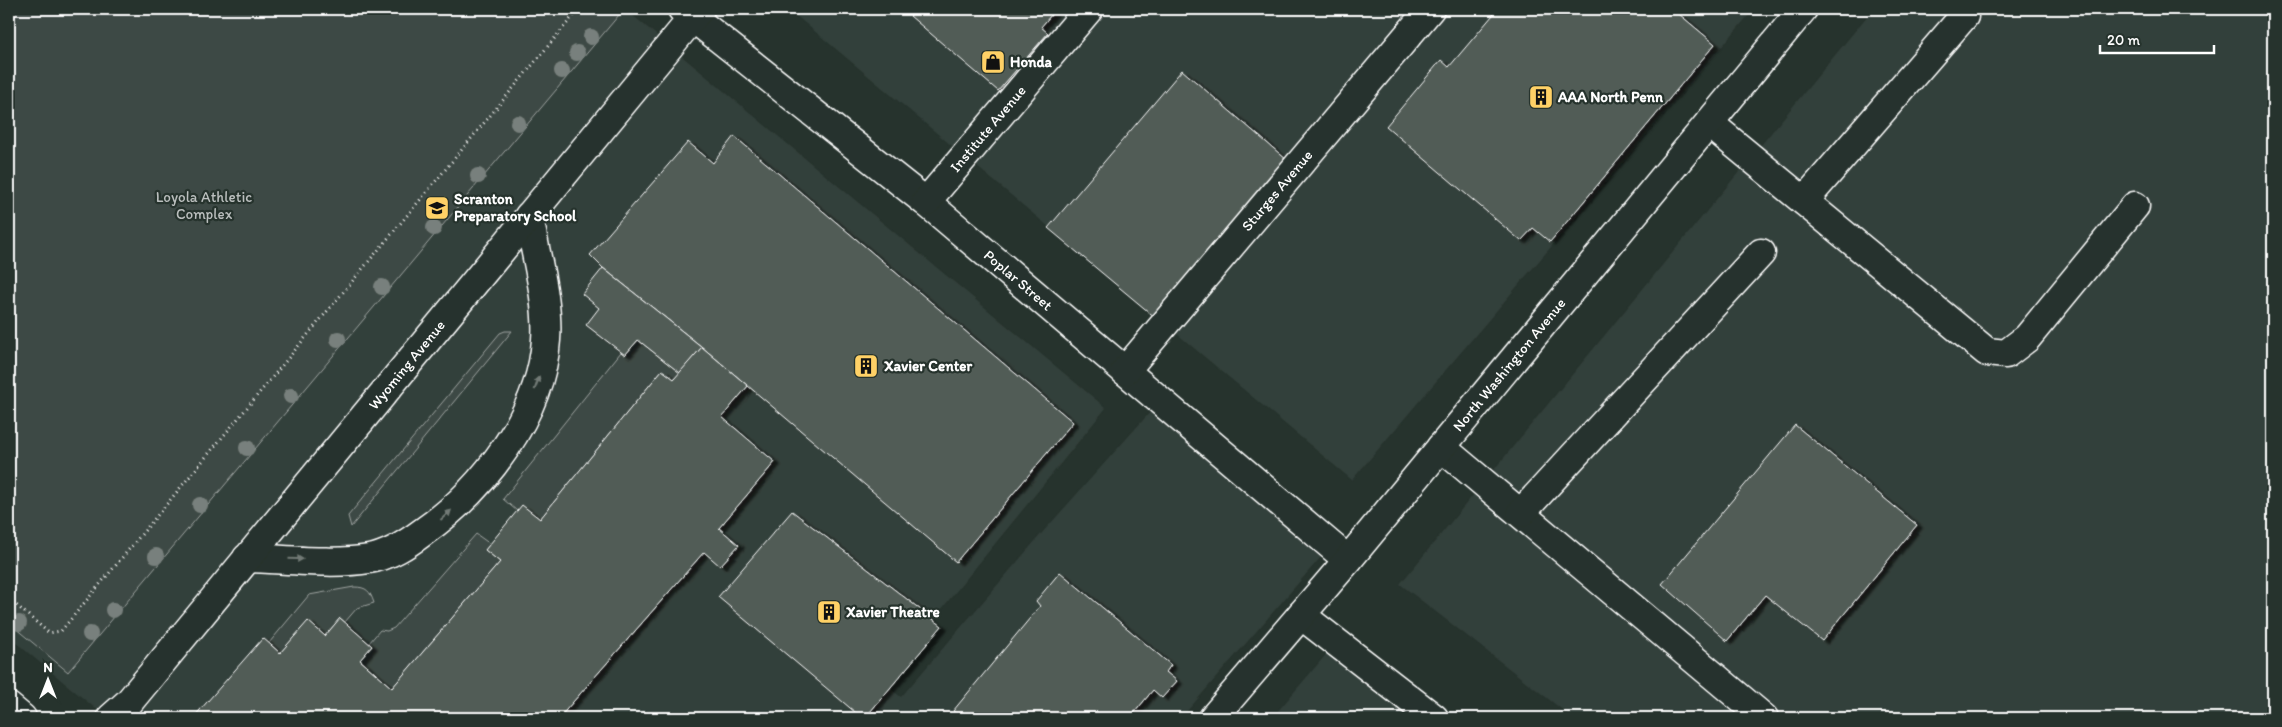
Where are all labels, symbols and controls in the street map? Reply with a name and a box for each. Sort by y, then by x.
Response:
scale bar [2100,22,2213,54]
text: 20 m [2107,31,2141,49]
shop icon: Honda [980,49,1006,75]
place label: Honda [1010,53,1053,71]
street label: Institute Avenue [946,82,1030,176]
building icon: AAA North Penn [1528,84,1554,110]
place label: AAA North Penn [1557,88,1664,106]
street label: Sturges Avenue [1238,146,1316,235]
park label: Loyola Athletic Complex [156,188,252,223]
place label: Scranton Preparatory School [454,190,577,226]
school or university icon: Scranton Preparatory School [424,195,450,221]
street label: Poplar Street [980,246,1057,315]
street label: North Washington Avenue [1449,294,1570,435]
street label: Wyoming Avenue [365,316,449,413]
building icon: Xavier Center [853,353,879,379]
place label: Xavier Center [884,357,972,375]
one-way arrow [534,375,542,390]
one-way arrow [439,509,451,521]
one-way arrow [288,555,304,563]
building icon: Xavier Theatre [816,599,842,625]
place label: Xavier Theatre [846,603,940,621]
north arrow [22,654,72,704]
text: N [43,659,53,676]

